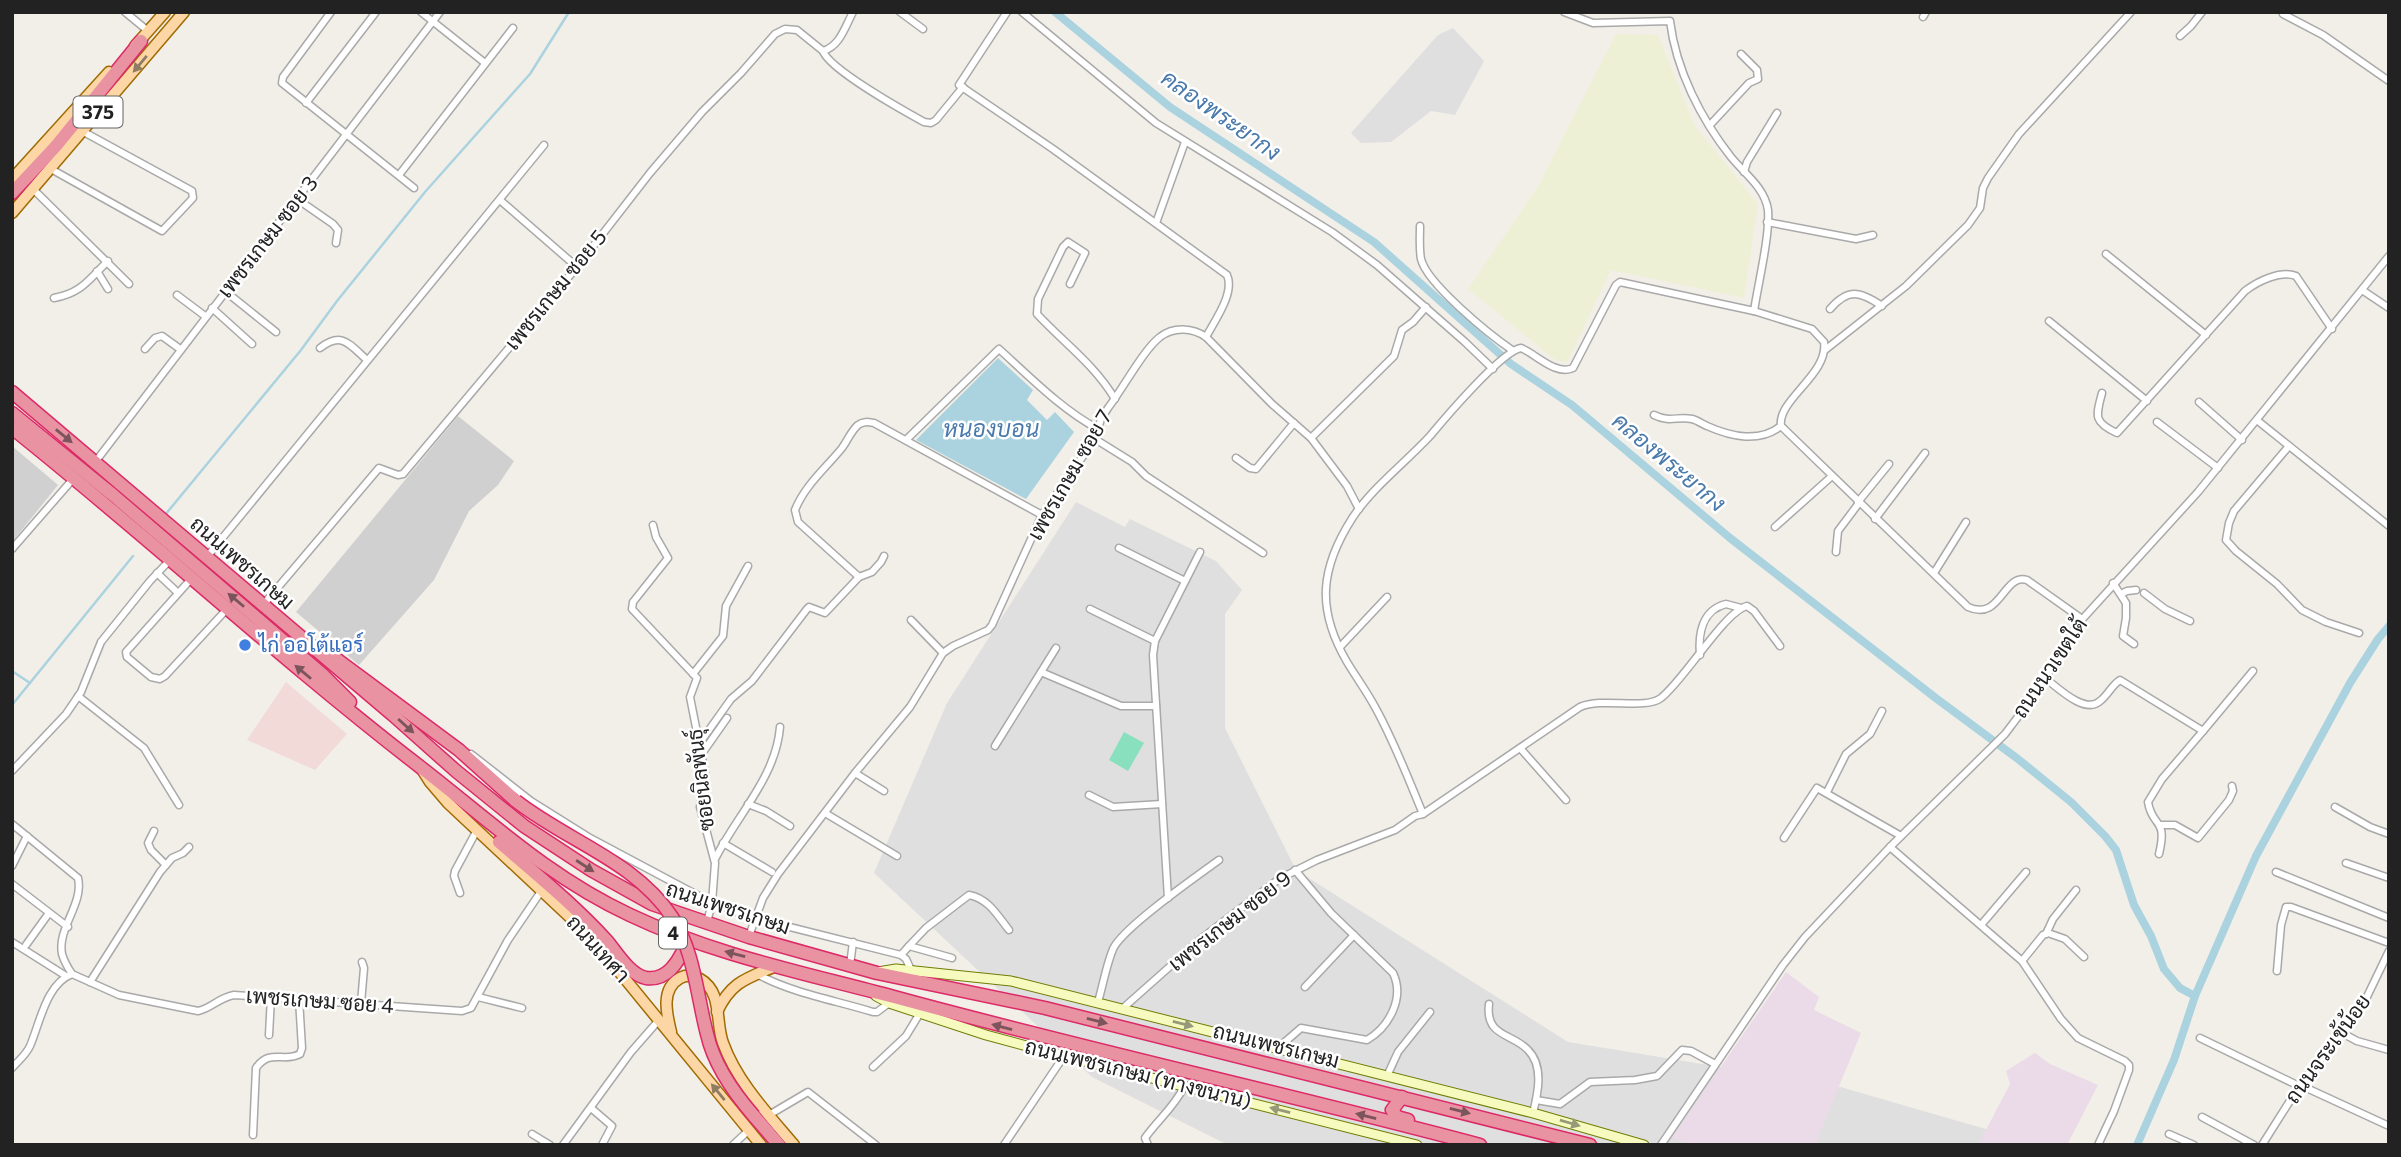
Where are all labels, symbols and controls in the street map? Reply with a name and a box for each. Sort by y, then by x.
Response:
one-way arrow [132,55,148,73]
water label: คลองพระยากง [1157,63,1287,166]
road number: 375 [74,96,122,128]
street label: เพชรเกษม ซอย 3 [212,170,322,302]
street label: เพชรเกษม ซอย 5 [499,224,611,354]
street label: เพชรเกษม ซอย 7 [1021,404,1116,544]
water label: คลองพระยากง [1607,406,1732,517]
water label: หนองบอน [943,414,1039,442]
one-way arrow [56,428,73,443]
street label: ถนนเพชรเกษม [186,510,300,614]
one-way arrow [227,592,245,608]
street label: ถนนนวเขตใต้ [2006,612,2092,722]
place label: ไก่ ออโต้แอร์ [257,631,363,656]
marker: ไก่ ออโต้แอร์ [237,637,253,653]
one-way arrow [294,665,311,680]
one-way arrow [397,718,415,734]
street label: ซอยนิลพันธุ์ [681,727,721,833]
one-way arrow [575,860,594,873]
street label: เพชรเกษม ซอย 9 [1163,864,1295,975]
street label: ถนนเพชรเกษม [663,875,794,938]
street label: ถนนเทศา [562,909,636,987]
road number: 4 [659,917,687,948]
one-way arrow [725,949,746,959]
street label: เพชรเกษม ซอย 4 [245,982,395,1017]
street label: ถนนจระเข้น้อย [2279,989,2375,1108]
one-way arrow [1086,1016,1108,1027]
street label: ถนนเพชรเกษม [1211,1017,1342,1072]
one-way arrow [1173,1019,1195,1030]
one-way arrow [992,1021,1013,1031]
street label: ถนนเพชรเกษม (ทางขนาน) [1023,1032,1254,1113]
one-way arrow [711,1083,726,1100]
one-way arrow [1268,1104,1290,1115]
one-way arrow [1450,1106,1472,1117]
one-way arrow [1355,1110,1377,1121]
one-way arrow [1560,1119,1581,1129]

